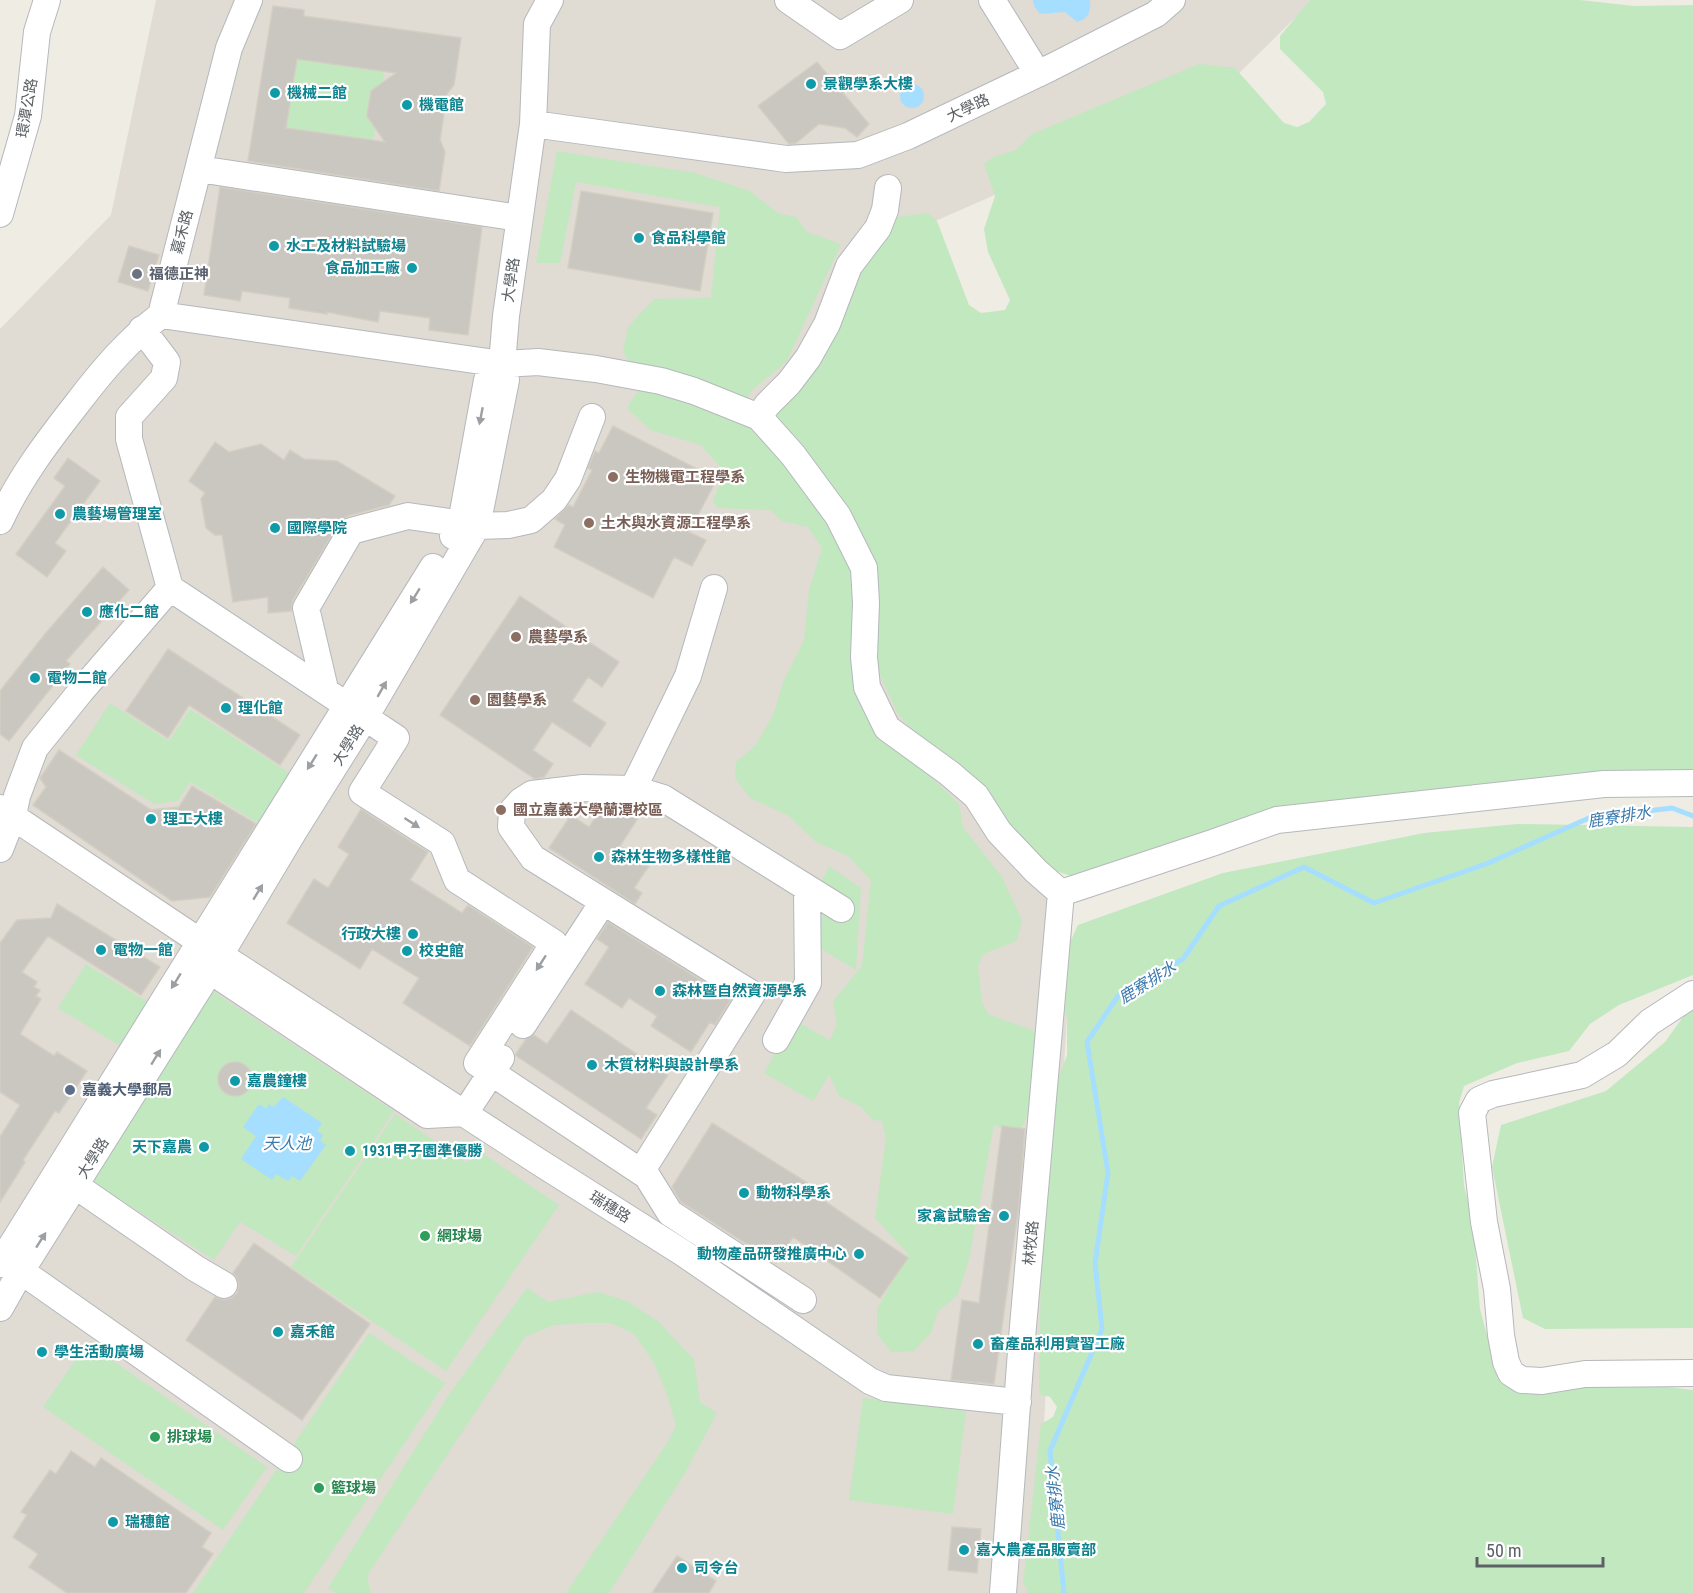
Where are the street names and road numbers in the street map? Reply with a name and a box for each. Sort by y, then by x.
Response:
street label: 環潭公路 [13,77,41,139]
street label: 大學路 [944,90,992,126]
street label: 嘉禾路 [167,208,197,256]
street label: 大學路 [499,256,523,304]
street label: 大學路 [328,721,368,769]
street label: 大學路 [73,1134,113,1182]
street label: 瑞穗路 [586,1187,634,1227]
street label: 林牧路 [1020,1220,1042,1266]

